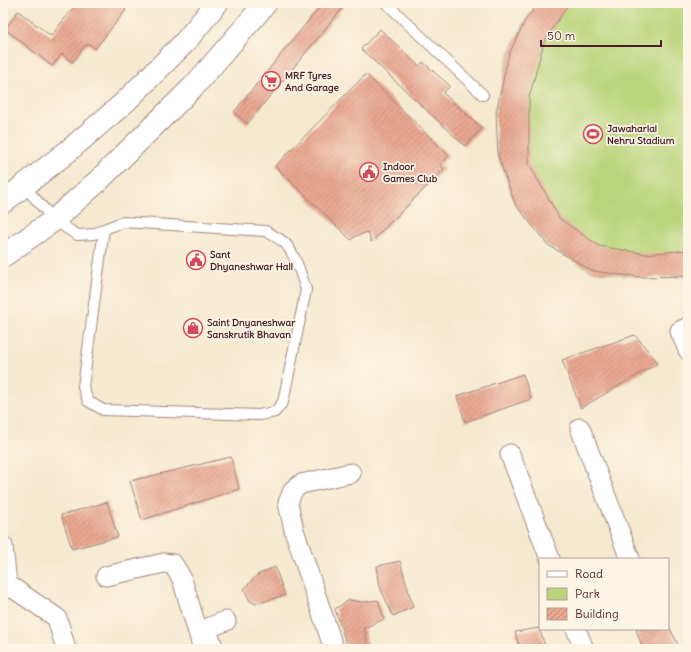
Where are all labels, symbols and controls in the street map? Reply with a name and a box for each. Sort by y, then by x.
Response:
scale bar [541,22,661,48]
text: 50 m [547,28,576,43]
place label: MRF Tyres And Garage [285,69,340,94]
supermarket icon: MRF Tyres And Garage [260,70,282,92]
place label: Jawaharlal Nehru Stadium [607,122,675,147]
sports icon: Jawaharlal Nehru Stadium [582,123,604,145]
place label: Indoor Games Club [383,160,438,185]
public building icon: Indoor Games Club [358,161,380,183]
place label: Sant Dhyaneshwar Hall [210,248,293,273]
public building icon: Sant Dhyaneshwar Hall [185,249,207,271]
place label: Saint Dnyaneshwar Sanskrutik Bhavan [207,316,296,341]
shop icon: Saint Dnyaneshwar Sanskrutik Bhavan [182,317,204,339]
legend [539,558,669,630]
text: Road [575,566,603,581]
text: Park [575,586,600,601]
text: Building [575,606,619,621]

